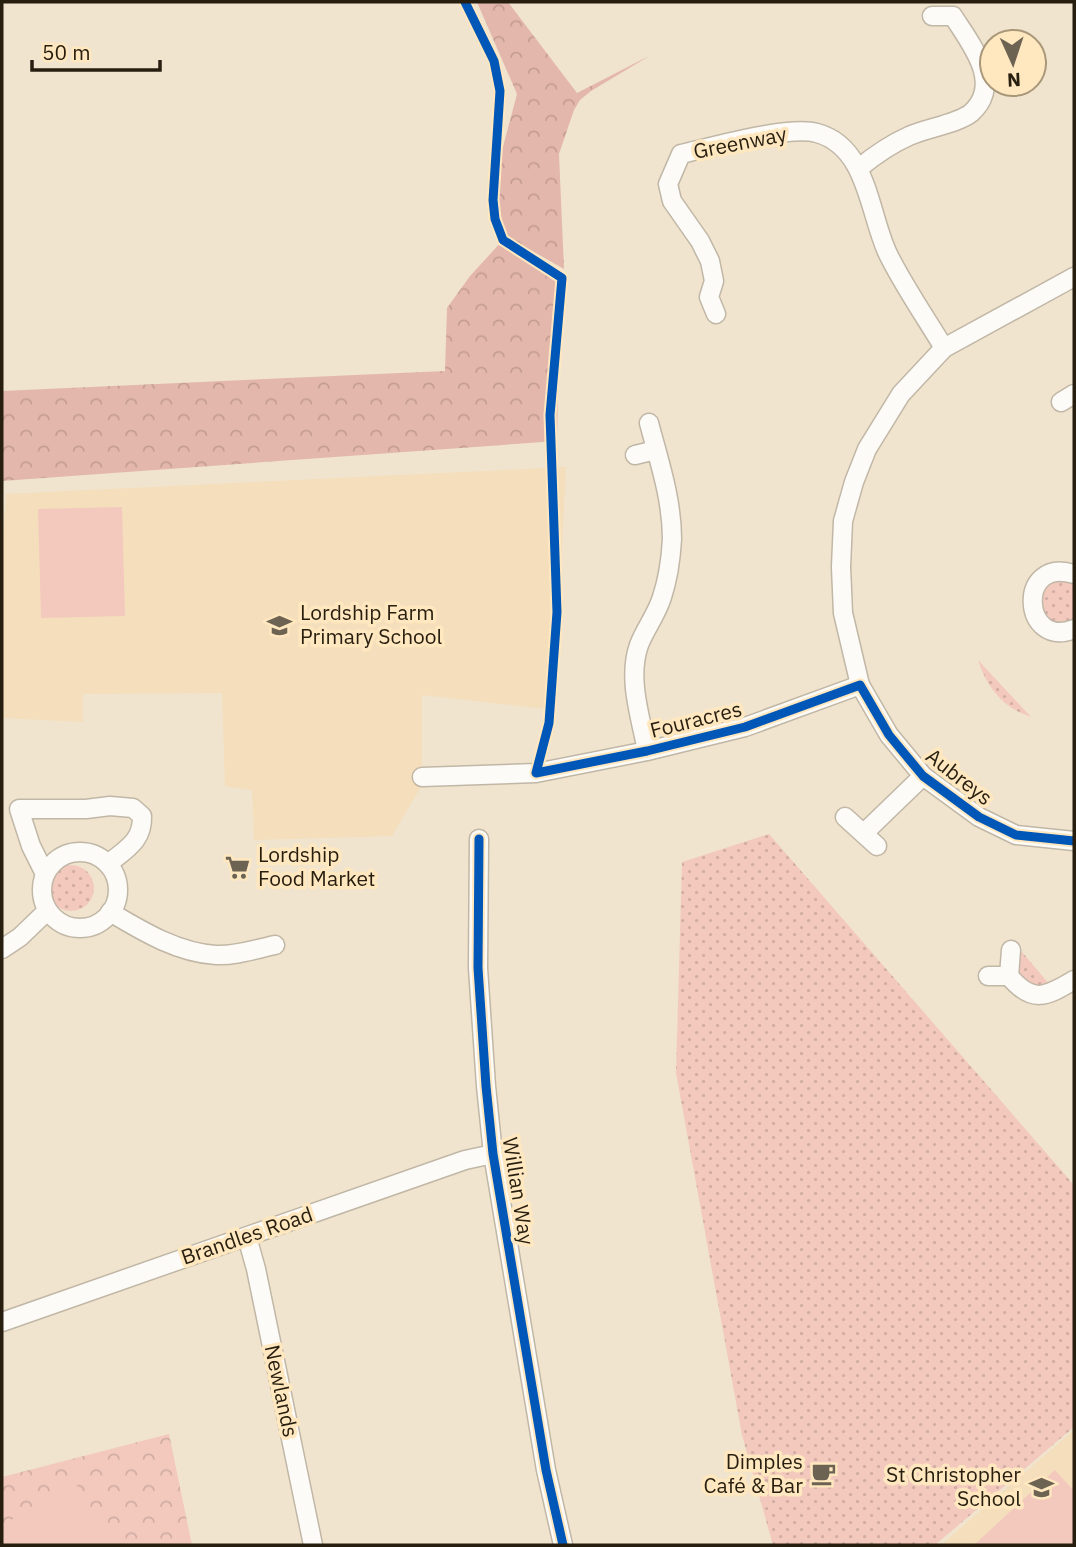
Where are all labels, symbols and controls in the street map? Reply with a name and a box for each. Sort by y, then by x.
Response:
scale bar [32,28,159,72]
north arrow [978,28,1048,98]
text: 50 m [42,38,91,66]
text: N [1006,68,1021,92]
street label: Greenway [691,119,789,165]
place label: Lordship Farm Primary School [300,598,443,650]
school or university icon: Lordship Farm Primary School [266,611,294,639]
street label: Fouracres [647,694,745,744]
street label: Aubreys [921,741,999,811]
place label: Lordship Food Market [258,840,375,892]
supermarket icon: Lordship Food Market [224,853,252,881]
street label: Willian Way [497,1135,541,1247]
street label: Brandles Road [177,1199,316,1271]
street label: Newlands [259,1342,305,1440]
place label: Dimples Café & Bar [703,1447,803,1499]
cafe icon: Dimples Café & Bar [809,1460,837,1488]
place label: St Christopher School [886,1460,1021,1512]
school or university icon: St Christopher School [1027,1473,1055,1501]

